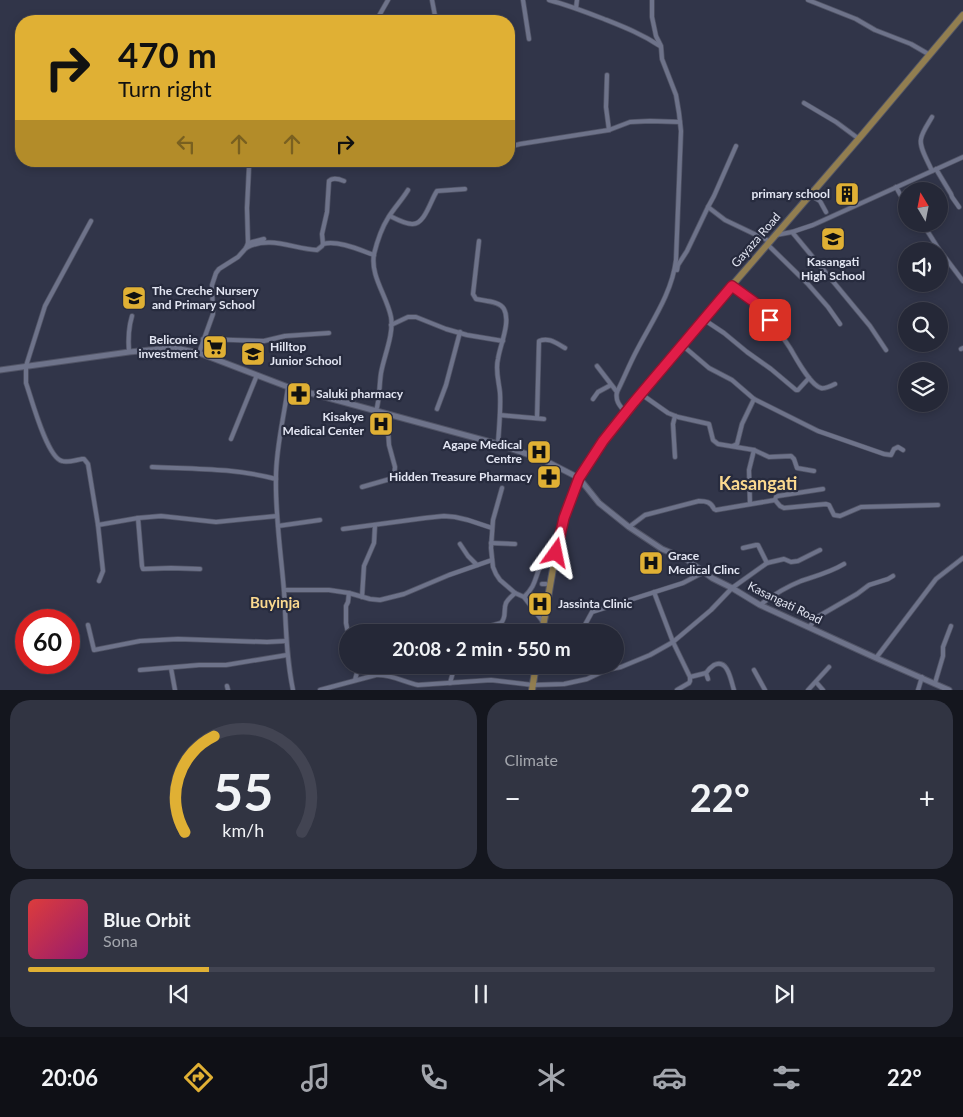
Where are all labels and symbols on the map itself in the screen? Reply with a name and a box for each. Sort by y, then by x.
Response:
building icon: primary school [834,181,860,207]
north arrow [898,182,948,232]
place label: primary school [752,186,830,201]
street label: Gayaza Road [728,209,783,270]
school or university icon: Kasangati High School [820,226,846,252]
place label: Kasangati High School [801,254,865,283]
place label: The Creche Nursery and Primary School [152,283,259,312]
school or university icon: The Creche Nursery and Primary School [121,285,147,311]
pin [749,299,791,341]
place label: Beliconie investment [138,332,199,361]
supermarket icon: Beliconie investment [202,334,228,360]
place label: Hilltop Junior School [270,339,342,368]
school or university icon: Hilltop Junior School [240,341,266,367]
pharmacy icon: Saluki pharmacy [286,381,312,407]
place label: Saluki pharmacy [316,386,404,401]
place label: Kisakye Medical Center [283,409,365,438]
hospital icon: Kisakye Medical Center [368,411,394,437]
place label: Agape Medical Centre [442,437,523,466]
hospital icon: Agape Medical Centre [526,439,552,465]
pharmacy icon: Hidden Treasure Pharmacy [536,464,562,490]
place label: Hidden Treasure Pharmacy [389,469,533,484]
district label: Kasangati [719,472,797,494]
position arrow [529,526,581,578]
place label: Grace Medical Clinc [668,548,740,577]
hospital icon: Grace Medical Clinc [638,550,664,576]
street label: Kasangati Road [746,578,825,627]
hospital icon: Jassinta Clinic [527,591,553,617]
district label: Buyinja [250,593,300,611]
place label: Jassinta Clinic [558,596,633,611]
speed limit sign: 60 [15,609,80,674]

